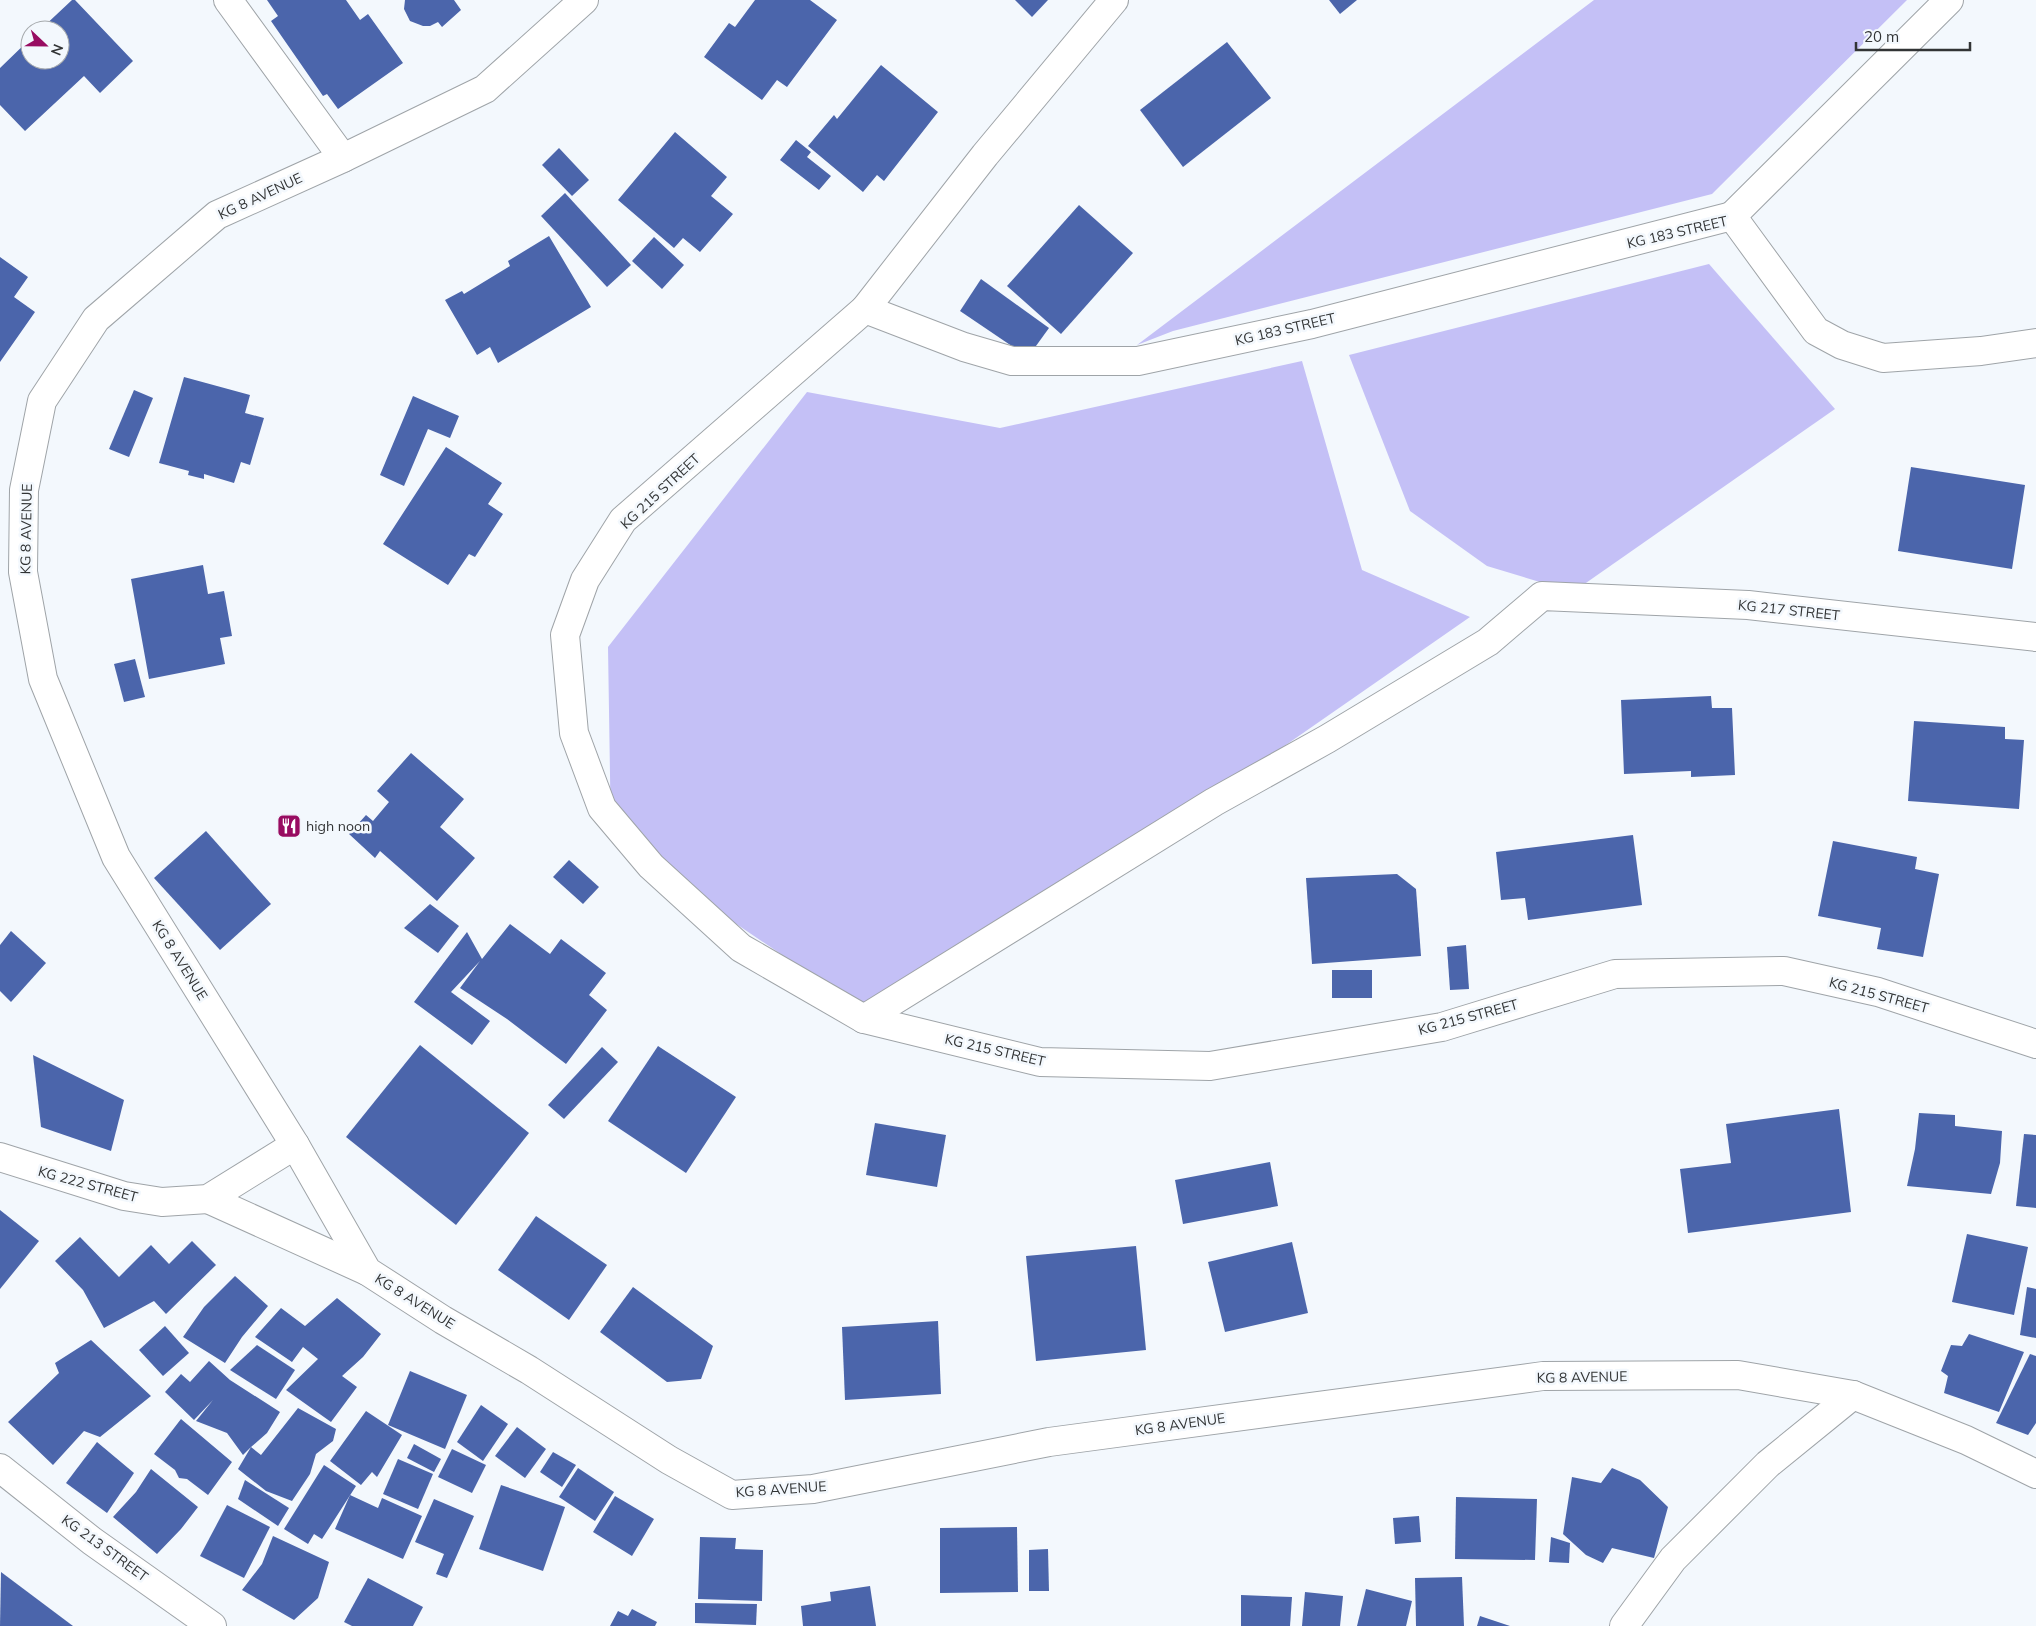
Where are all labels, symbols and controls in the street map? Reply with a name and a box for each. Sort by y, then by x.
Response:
north arrow [20,20,70,70]
scale bar [1856,20,1970,52]
text: 20 m [1864,27,1899,46]
text: N [47,42,67,58]
street label: KG 8 AVENUE [215,169,305,223]
street label: KG 183 STREET [1625,212,1730,252]
street label: KG 183 STREET [1233,309,1338,349]
street label: KG 215 STREET [616,449,704,533]
street label: KG 8 AVENUE [16,483,36,575]
street label: KG 217 STREET [1737,596,1842,624]
restaurant icon: high noon [276,813,302,839]
place label: high noon [306,817,370,835]
street label: KG 8 AVENUE [148,917,212,1003]
street label: KG 215 STREET [1827,973,1931,1017]
street label: KG 215 STREET [1416,995,1520,1039]
street label: KG 215 STREET [943,1030,1048,1070]
street label: KG 222 STREET [36,1162,140,1206]
street label: KG 8 AVENUE [372,1269,458,1333]
street label: KG 8 AVENUE [1536,1367,1628,1387]
street label: KG 8 AVENUE [1134,1409,1226,1439]
street label: KG 8 AVENUE [735,1477,827,1501]
street label: KG 213 STREET [58,1511,152,1586]

